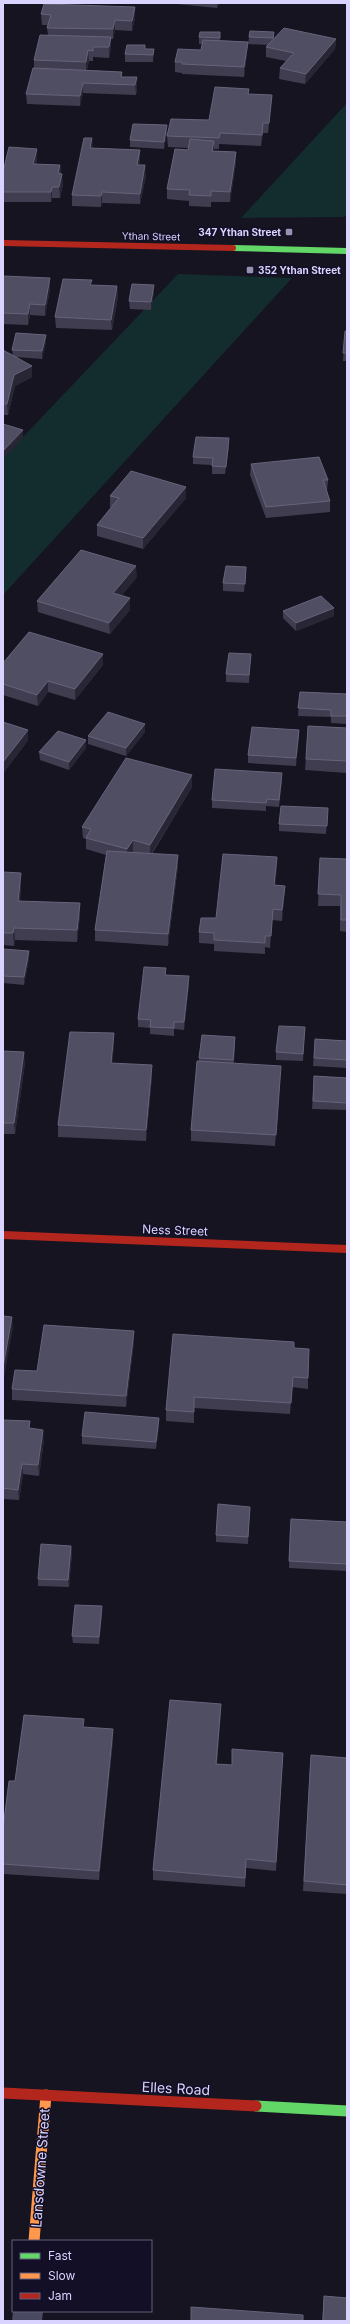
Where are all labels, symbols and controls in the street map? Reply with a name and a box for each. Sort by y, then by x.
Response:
place label: 347 Ythan Street [198,226,281,238]
marker: 347 Ythan Street [284,227,294,237]
street label: Ythan Street [122,229,181,243]
place label: 352 Ythan Street [258,264,341,276]
marker: 352 Ythan Street [245,265,255,275]
street label: Ness Street [142,1221,208,1239]
street label: Elles Road [141,2078,211,2098]
street label: Lansdowne Street [27,2107,53,2228]
legend [12,2240,152,2312]
text: Fast [48,2248,72,2263]
text: Slow [48,2268,76,2283]
text: Jam [48,2288,72,2303]

